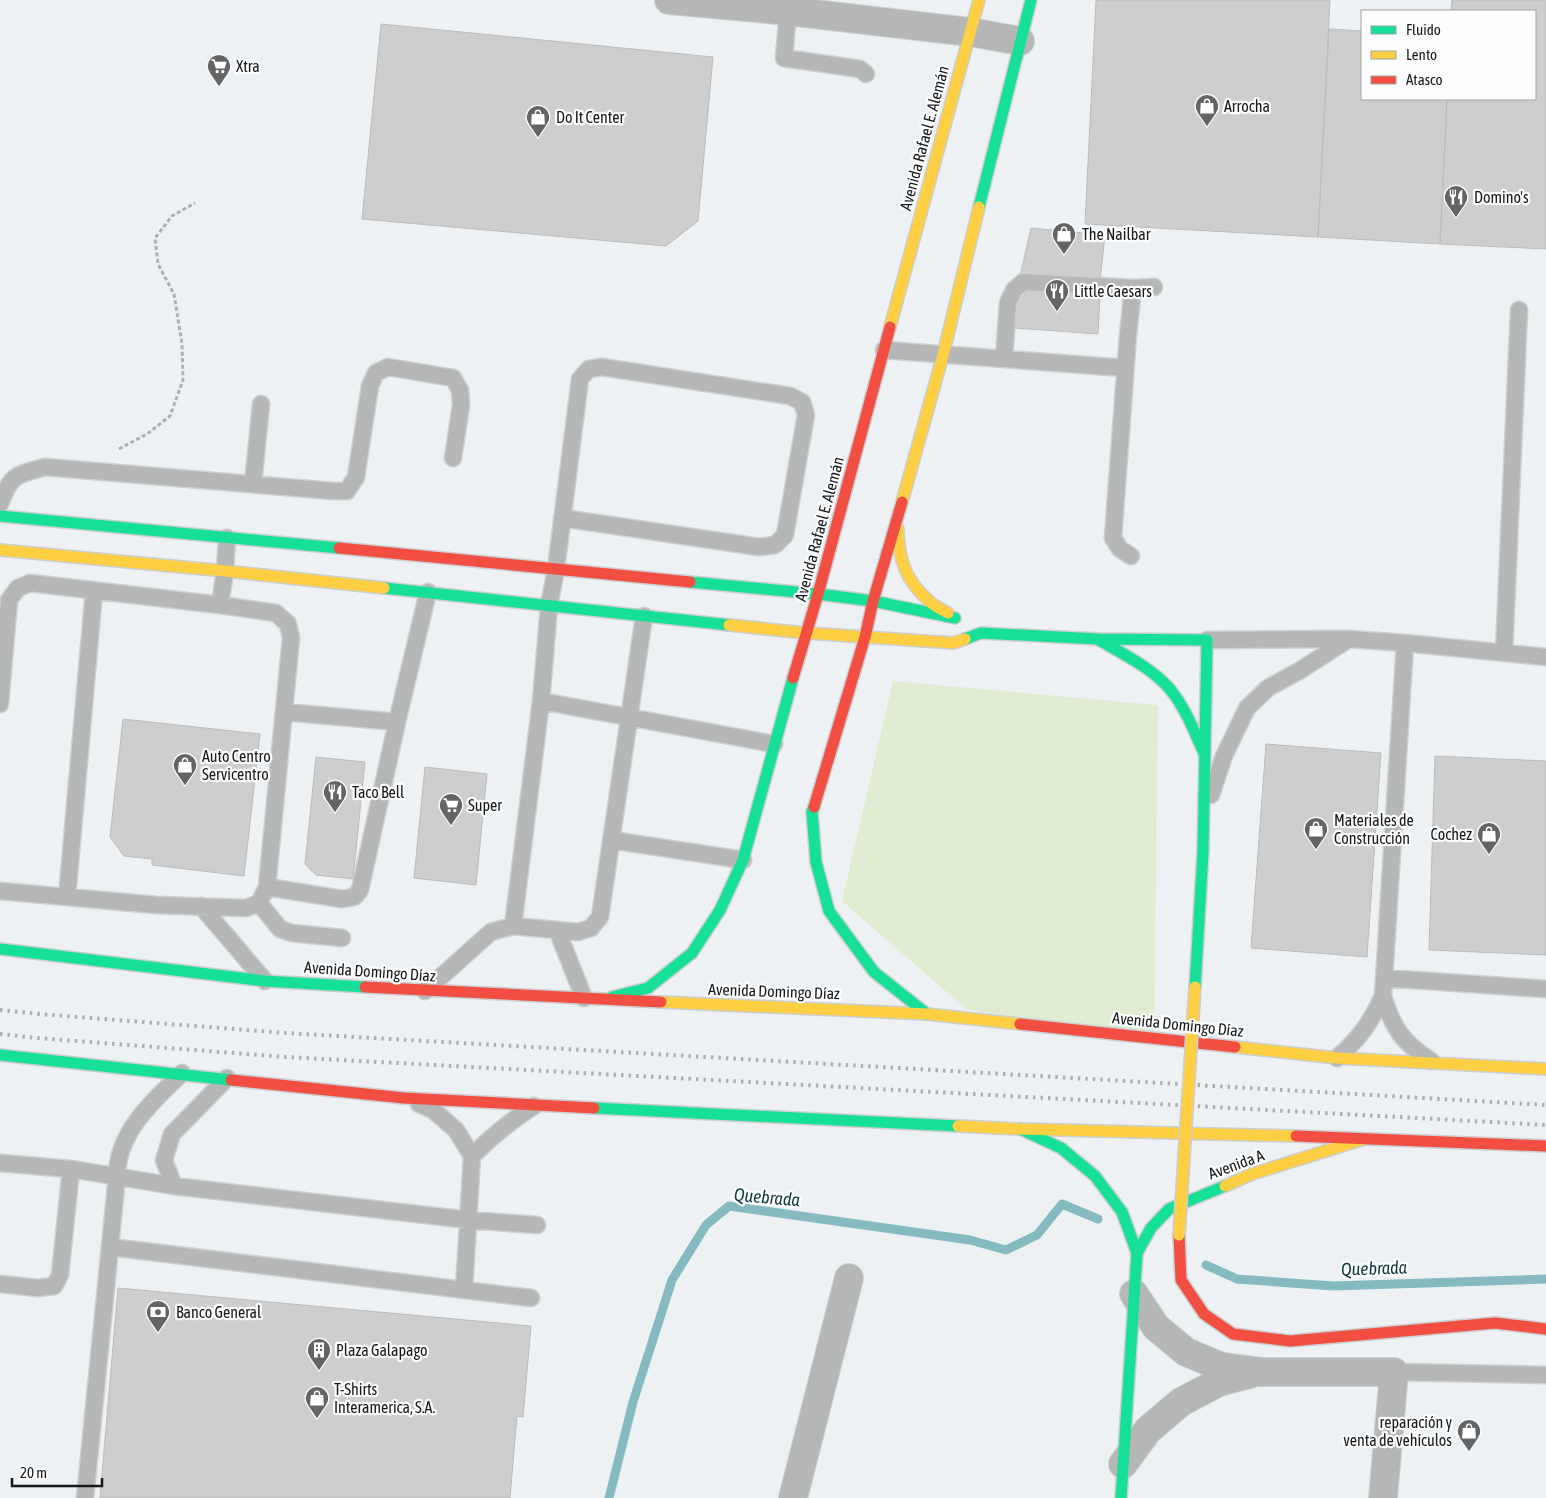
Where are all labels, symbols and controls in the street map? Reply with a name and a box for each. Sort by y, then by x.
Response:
legend [1361,10,1536,100]
text: Fluido [1406,21,1441,38]
text: Lento [1406,46,1437,63]
supermarket icon: Xtra [206,53,232,87]
place label: Xtra [236,57,260,75]
street label: Avenida Rafael E. Alemán [896,64,952,212]
text: Atasco [1406,71,1443,88]
shop icon: Arrocha [1194,93,1220,127]
place label: Arrocha [1224,97,1270,115]
shop icon: Do It Center [525,104,551,138]
place label: Do It Center [556,108,624,126]
restaurant icon: Domino's [1443,184,1469,218]
place label: Domino's [1474,188,1529,206]
shop icon: The Nailbar [1051,221,1077,255]
place label: The Nailbar [1082,225,1151,243]
restaurant icon: Little Caesars [1044,278,1070,312]
place label: Little Caesars [1074,282,1152,300]
street label: Avenida Rafael E. Alemán [791,455,847,603]
place label: Auto Centro Servicentro [202,747,271,783]
shop icon: Auto Centro Servicentro [172,752,198,786]
restaurant icon: Taco Bell [322,779,348,813]
place label: Taco Bell [352,783,405,801]
supermarket icon: Super [438,792,464,826]
place label: Super [468,796,502,815]
place label: Materiales de Construcción [1334,811,1414,847]
shop icon: Materiales de Construcción [1303,816,1329,850]
shop icon: Cochez [1476,821,1502,855]
place label: Cochez [1431,825,1472,843]
street label: Avenida Domingo Díaz [304,957,437,986]
street label: Avenida Domingo Díaz [708,980,840,1003]
street label: Avenida Domingo Díaz [1111,1008,1245,1041]
street label: Avenida A [1206,1146,1266,1182]
water label: Quebrada [733,1184,801,1210]
water label: Quebrada [1341,1256,1408,1280]
bank icon: Banco General [145,1299,171,1333]
place label: Banco General [176,1303,262,1321]
building icon: Plaza Galapago [306,1337,332,1371]
place label: Plaza Galapago [336,1341,428,1360]
place label: T-Shirts Interamerica, S.A. [334,1380,435,1416]
shop icon: T-Shirts Interamerica, S.A. [304,1385,330,1419]
place label: reparación y venta de vehículos [1343,1413,1452,1449]
shop icon: reparación y venta de vehículos [1456,1418,1482,1452]
scale bar [12,1456,102,1488]
text: 20 m [20,1464,47,1481]

